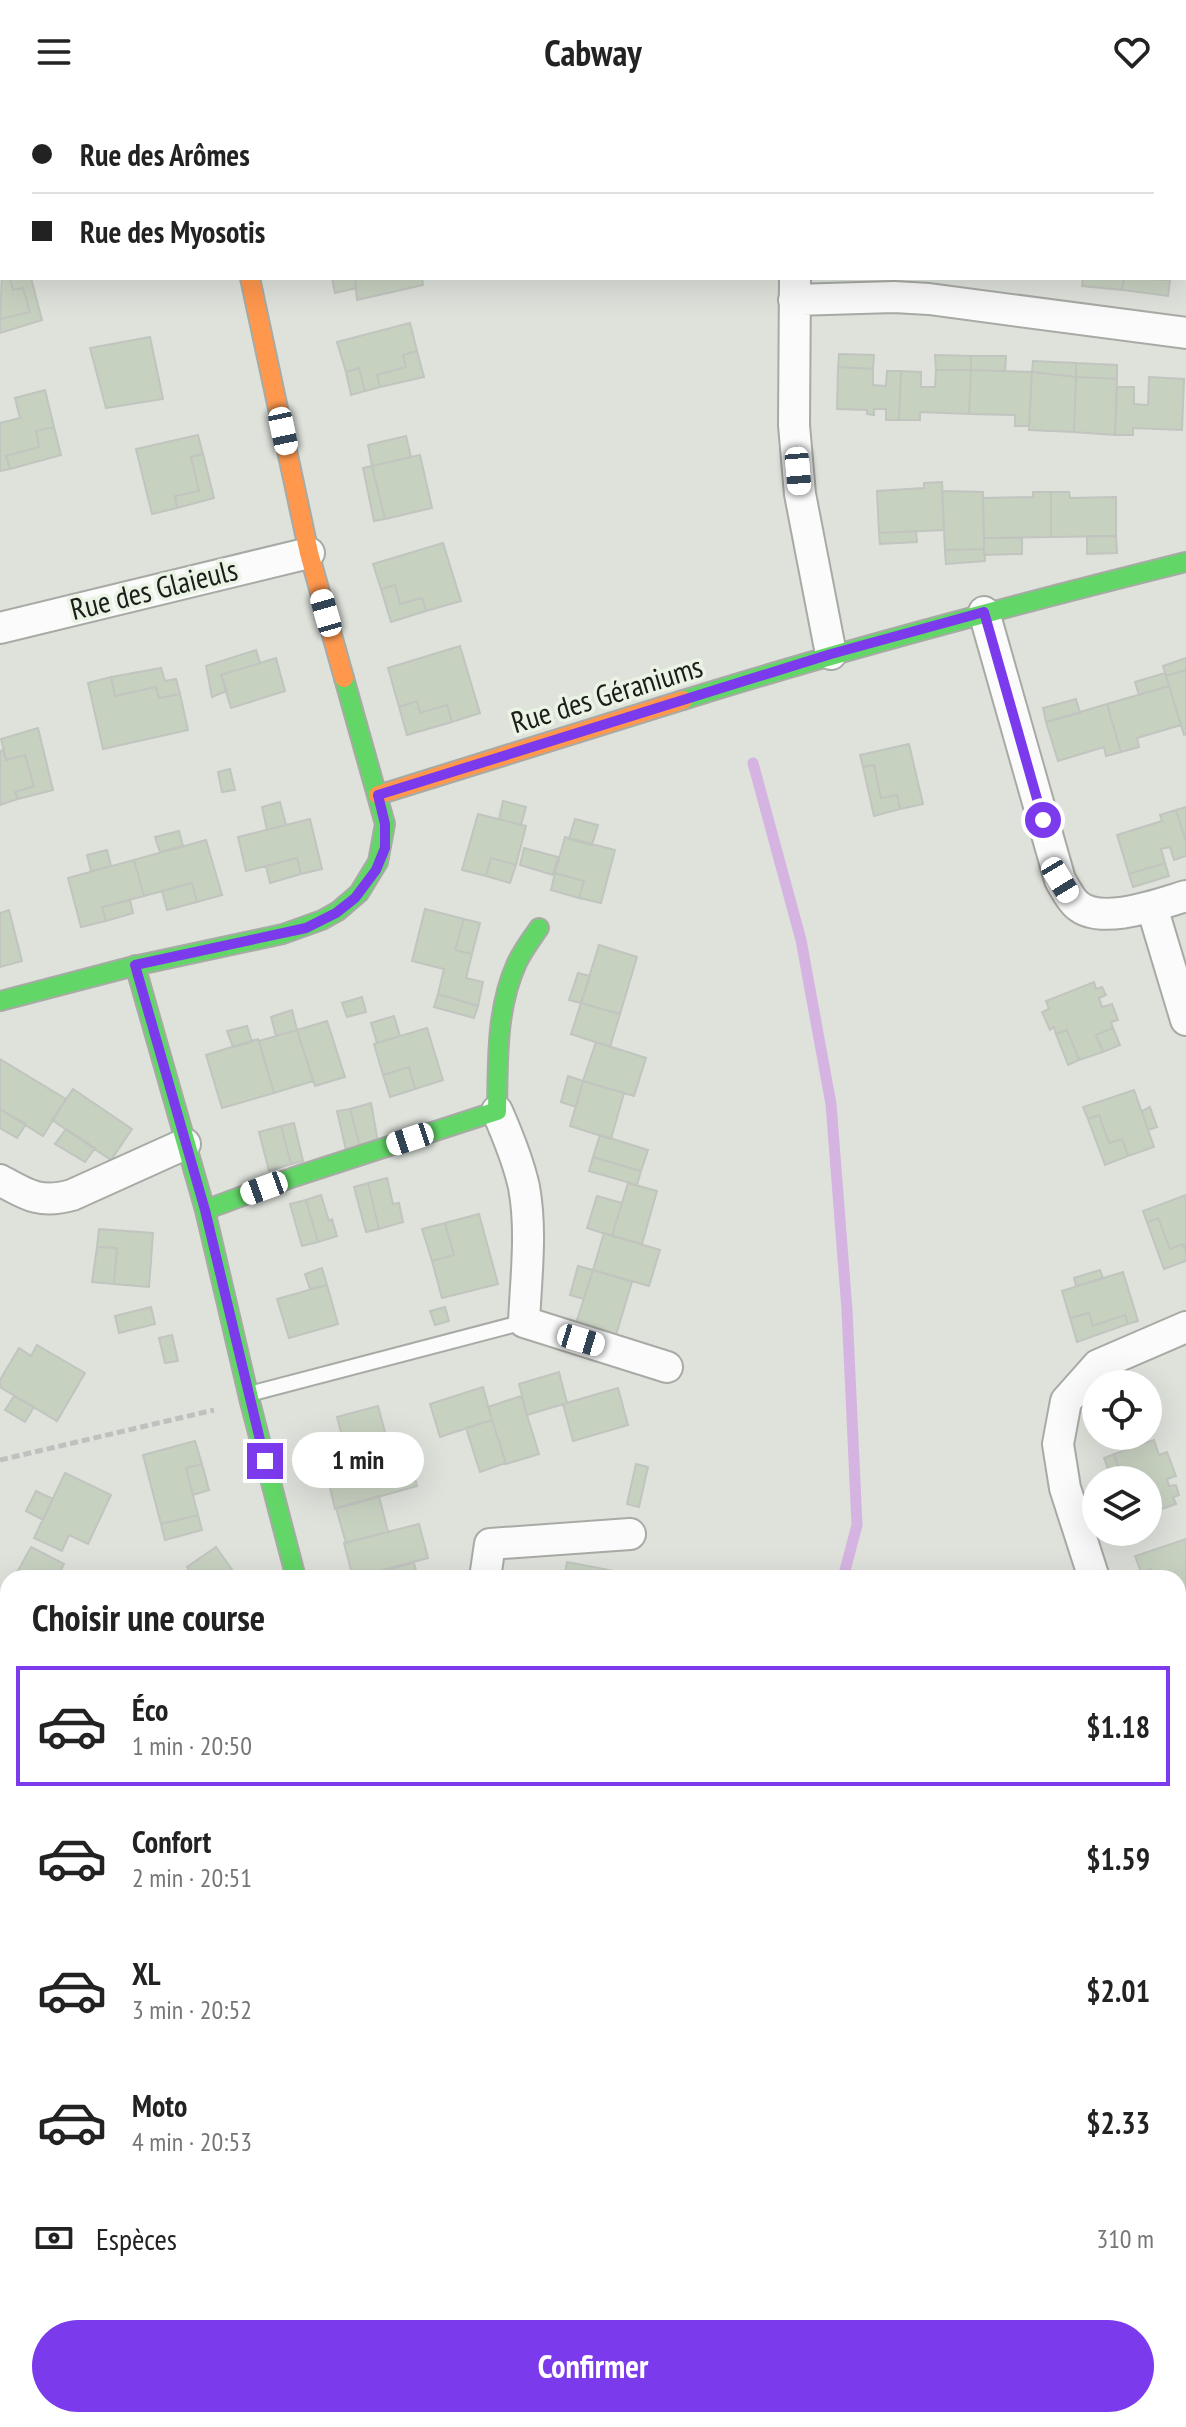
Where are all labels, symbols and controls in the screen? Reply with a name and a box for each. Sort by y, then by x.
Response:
text: Cabway [544,29,642,76]
icon: menu [32,30,76,74]
icon: heart [1110,30,1154,74]
text: Rue des Arômes [80,135,250,174]
text: Rue des Myosotis [80,212,265,251]
car [266,405,300,457]
car [784,446,812,496]
street label: Rue des Glaieuls [66,549,241,628]
car [308,587,344,639]
street label: Rue des Géraniums [506,646,707,741]
route start [1025,802,1061,838]
car [1037,853,1083,907]
car [383,1120,437,1158]
car [237,1169,291,1207]
car [555,1322,607,1358]
map controls [1082,1370,1162,1546]
button: locate [1082,1370,1162,1450]
callout: 1 min [293,1433,425,1489]
route end [247,1443,283,1479]
text: 1 min [332,1443,384,1476]
button: layers [1082,1466,1162,1546]
text: Choisir une course [32,1594,265,1641]
icon: car [36,1690,108,1762]
text: Éco [132,1690,168,1729]
text: $1.18 [1086,1707,1150,1746]
text: 1 min · 20:50 [132,1729,252,1762]
icon: car [36,1822,108,1894]
text: Confort [132,1822,211,1861]
text: $1.59 [1086,1839,1150,1878]
text: 2 min · 20:51 [132,1861,252,1894]
icon: car [36,1954,108,2026]
text: XL [132,1954,161,1993]
text: $2.01 [1086,1971,1150,2010]
text: 3 min · 20:52 [132,1993,252,2026]
icon: car [36,2086,108,2158]
text: Moto [132,2086,187,2125]
text: $2.33 [1086,2103,1150,2142]
text: 4 min · 20:53 [132,2125,252,2158]
icon: cash [32,2216,76,2260]
text: Espèces [96,2219,177,2258]
text: 310 m [1096,2222,1154,2255]
button: Confirmer [32,2320,1154,2412]

